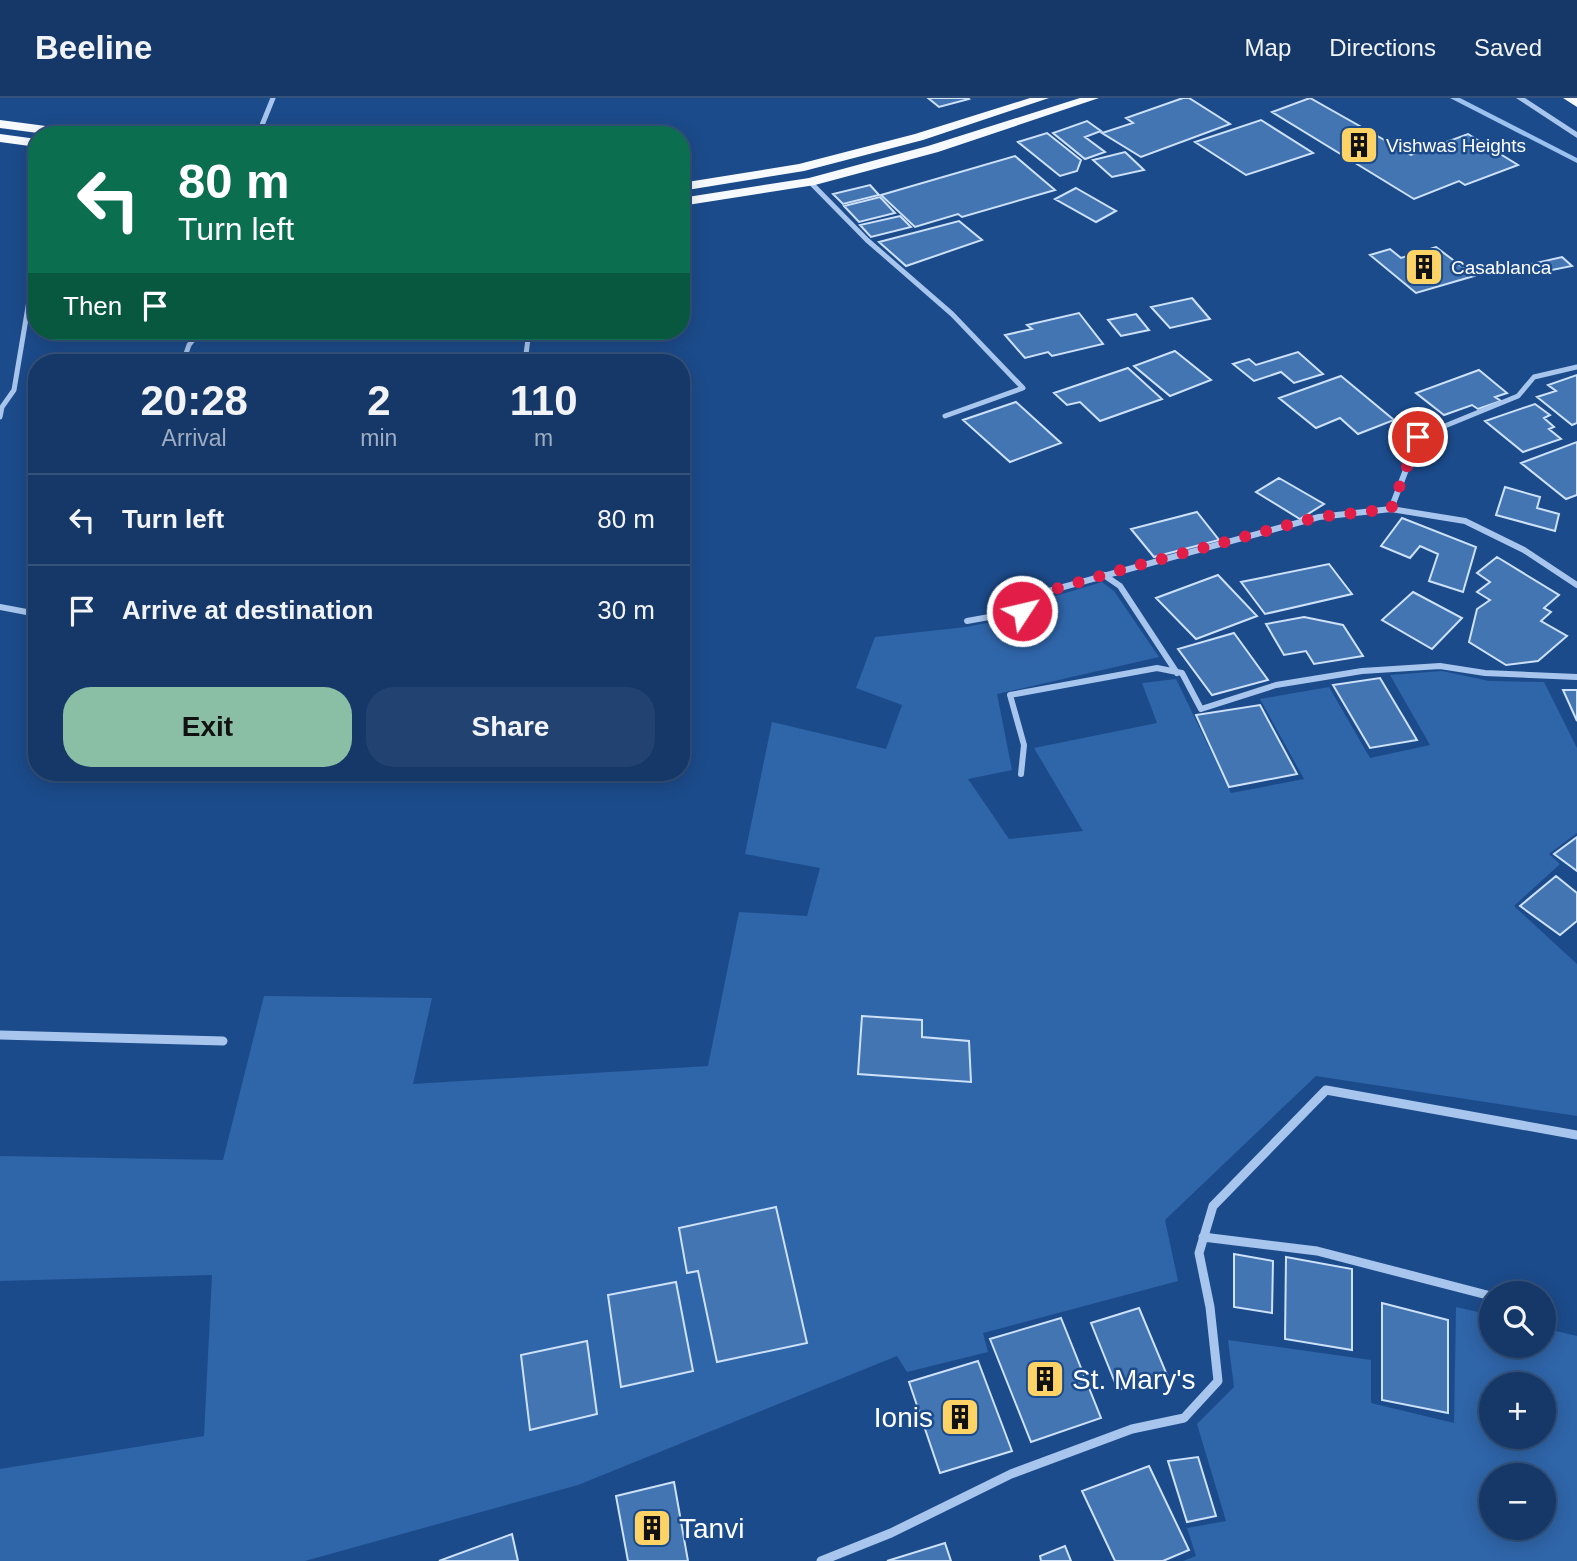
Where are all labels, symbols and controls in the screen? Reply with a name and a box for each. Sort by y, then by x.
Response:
text: Beeline [35,29,152,66]
text: Map [1245,34,1291,61]
text: Directions [1329,34,1436,61]
text: Saved [1474,34,1542,61]
building icon: Vishwas Heights [1338,124,1380,166]
place label: Vishwas Heights [1386,135,1526,156]
icon: left [63,154,154,245]
text: 80 m [178,154,290,208]
text: Turn left [178,211,294,247]
building icon: Casablanca [1403,246,1445,288]
place label: Casablanca [1451,257,1552,278]
icon: arrive [136,287,174,325]
text: Then [63,291,122,321]
text: 20:28 [140,377,248,424]
text: 2 [367,377,391,424]
text: 110 [510,377,578,424]
pin [1388,407,1448,467]
icon: arrive [1399,418,1437,456]
text: Arrival [162,425,227,451]
text: min [360,425,397,451]
text: m [534,425,553,451]
icon: left [63,501,101,539]
text: Turn left [122,504,224,534]
text: 80 m [597,504,655,534]
position arrow [985,574,1059,648]
icon: arrive [63,592,101,630]
text: Arrive at destination [122,595,373,625]
text: 30 m [597,595,655,625]
button: Exit [63,687,352,767]
button: Share [366,687,655,767]
map controls [1479,1281,1556,1540]
button: search [1479,1281,1556,1358]
building icon: St. Mary's [1024,1358,1066,1400]
place label: St. Mary's [1072,1364,1196,1395]
button: + [1479,1372,1556,1449]
building icon: Ionis [939,1396,981,1438]
place label: Ionis [874,1402,933,1433]
button: − [1479,1463,1556,1540]
building icon: Tanvi [631,1507,673,1549]
place label: Tanvi [679,1513,744,1544]

